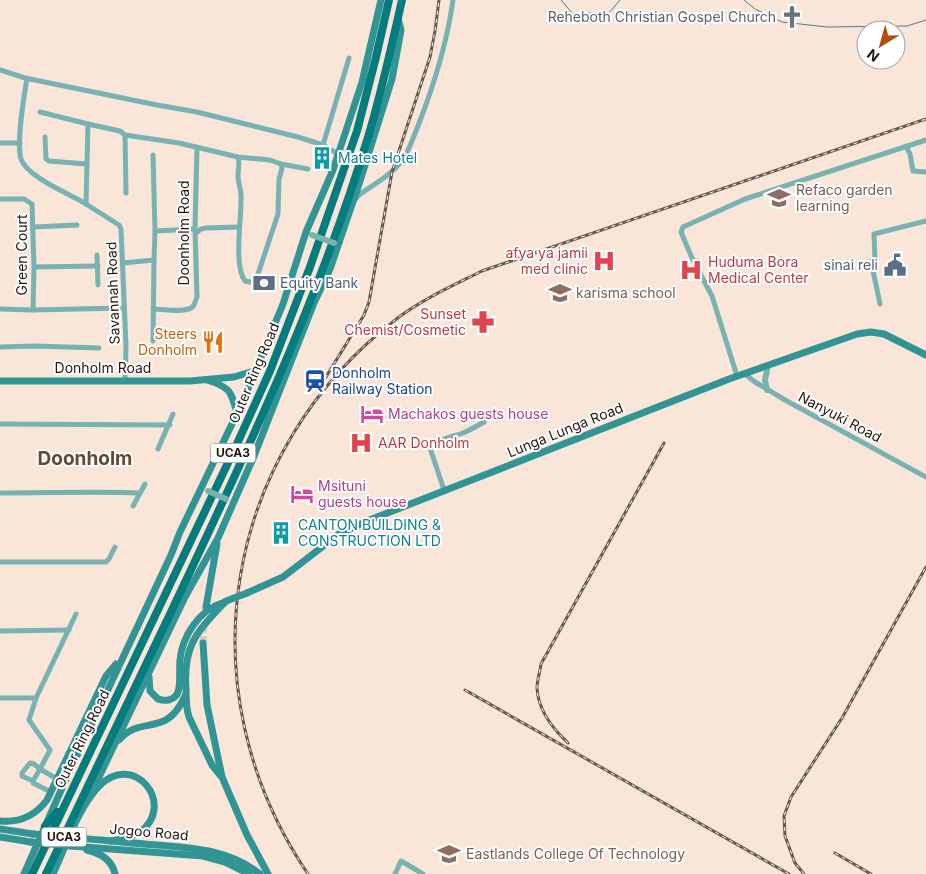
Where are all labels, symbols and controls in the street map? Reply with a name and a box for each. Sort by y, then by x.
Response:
church icon: Reheboth Christian Gospel Church [779,4,805,30]
place label: Reheboth Christian Gospel Church [548,8,776,25]
north arrow [856,20,906,70]
text: N [863,46,882,66]
building icon: Mates Hotel [309,145,335,171]
place label: Mates Hotel [338,149,417,166]
street label: Doonholm Road [175,180,192,286]
place label: Refaco garden learning [796,181,893,214]
school or university icon: Refaco garden learning [766,185,792,211]
street label: Green Court [13,214,30,296]
street label: Savannah Road [102,241,123,345]
place label: afya ya jamii med clinic [505,244,588,277]
hospital icon: afya ya jamii med clinic [591,248,617,274]
public building icon: sinai reli [882,252,908,278]
place label: Huduma Bora Medical Center [708,253,809,286]
place label: sinai reli [824,256,878,273]
hospital icon: Huduma Bora Medical Center [678,257,704,283]
bank icon: Equity Bank [251,270,277,296]
place label: Equity Bank [280,274,359,291]
school or university icon: karisma school [547,280,573,306]
place label: karisma school [576,284,676,301]
place label: Sunset Chemist/Cosmetic [344,305,466,338]
pharmacy icon: Sunset Chemist/Cosmetic [470,309,496,335]
street label: Outer Ring Road [225,320,282,426]
place label: Steers Donholm [138,325,197,358]
restaurant icon: Steers Donholm [200,329,226,355]
street label: Donholm Road [55,359,151,376]
place label: Donholm Railway Station [332,364,433,397]
station icon: Donholm Railway Station [302,368,328,394]
street label: Nanyuki Road [796,388,885,446]
street label: Lunga Lunga Road [504,399,625,461]
hotel icon: Machakos guests house [359,401,385,427]
place label: Machakos guests house [388,405,548,422]
hospital icon: AAR Donholm [348,430,374,456]
place label: AAR Donholm [378,434,470,451]
road number: UCA3 [210,443,256,462]
district label: Doonholm [38,447,132,470]
place label: Msituni guests house [318,477,407,510]
hotel icon: Msituni guests house [289,481,315,507]
place label: CANTON BUILDING & CONSTRUCTION LTD [298,516,441,549]
building icon: CANTON BUILDING & CONSTRUCTION LTD [268,520,294,546]
street label: Outer Ring Road [50,687,113,791]
street label: Jogoo Road [109,820,189,843]
road number: UCA3 [42,828,86,846]
school or university icon: Eastlands College Of Technology [436,841,462,867]
place label: Eastlands College Of Technology [466,845,685,862]

